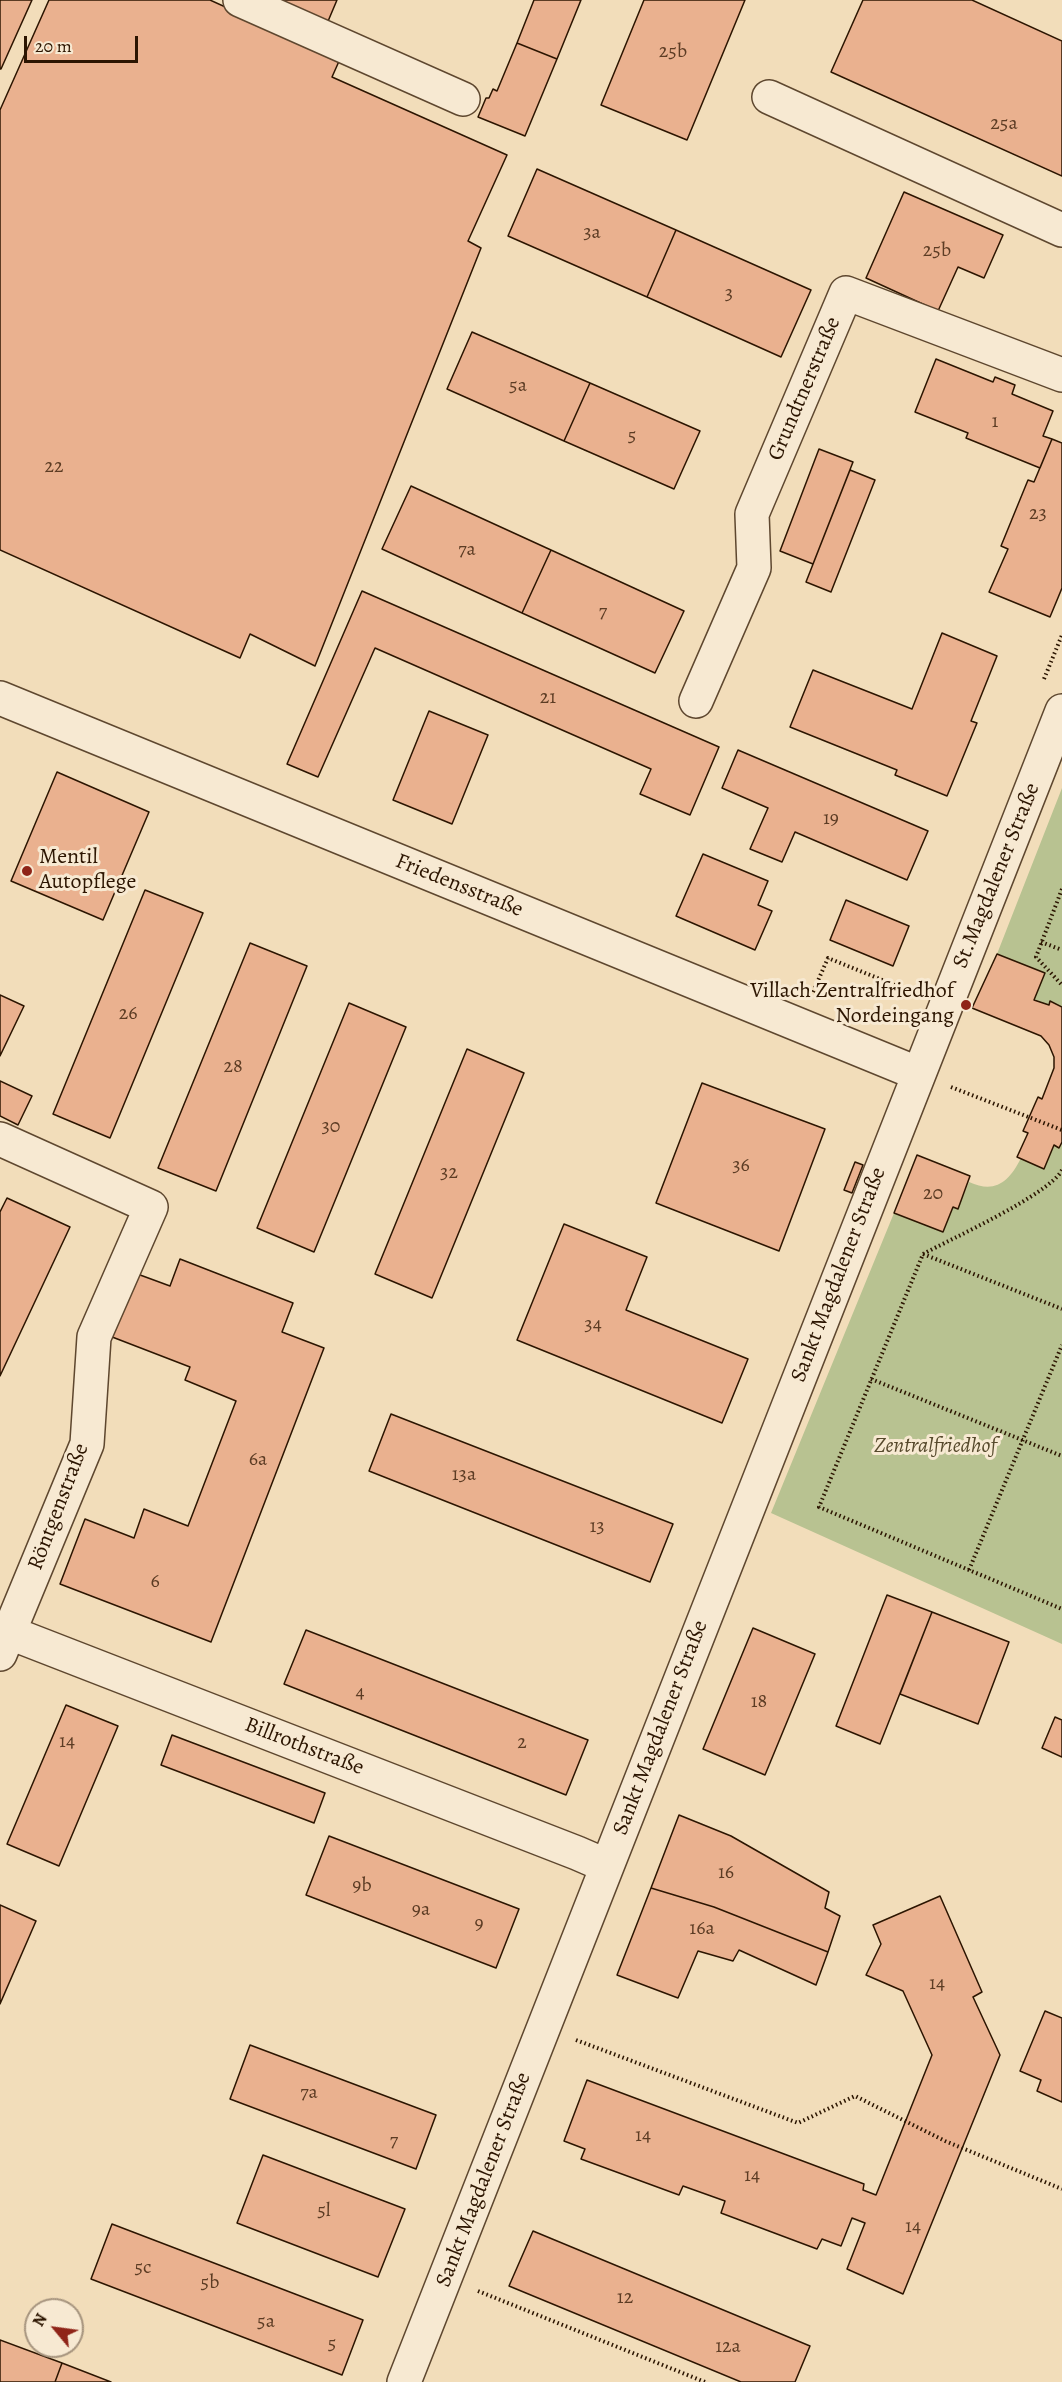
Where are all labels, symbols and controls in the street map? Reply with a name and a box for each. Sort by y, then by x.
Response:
scale bar [27,24,141,62]
text: 20 m [35,34,72,58]
house number: 25b [659,40,687,64]
house number: 25a [990,112,1018,136]
house number: 3a [583,221,601,245]
house number: 25b [923,239,951,263]
house number: 3 [725,282,733,306]
street label: Grundtnerstraße [763,313,847,465]
house number: 5a [509,374,527,398]
house number: 1 [992,410,998,434]
house number: 5 [628,424,636,448]
house number: 22 [45,455,63,479]
house number: 23 [1029,502,1047,526]
house number: 7a [458,538,476,562]
house number: 7 [599,600,607,624]
house number: 21 [540,686,556,710]
street label: St.Magdalener Straße [948,779,1046,973]
house number: 19 [823,807,839,831]
place label: Mentil Autopflege [39,845,136,896]
street label: Friedensstraße [391,848,527,924]
marker: Mentil Autopflege [20,864,34,878]
place label: Villach Zentralfriedhof Nordeingang [750,979,954,1030]
marker: Villach Zentralfriedhof Nordeingang [959,998,973,1012]
house number: 26 [119,1002,137,1026]
house number: 28 [223,1055,243,1079]
house number: 30 [322,1115,340,1139]
house number: 36 [732,1154,750,1178]
house number: 32 [440,1161,458,1185]
street label: Sankt Magdalener Straße [786,1164,892,1386]
house number: 20 [923,1182,943,1206]
house number: 34 [584,1313,602,1337]
park label: Zentralfriedhof [874,1434,996,1460]
street label: Röntgenstraße [23,1440,95,1574]
house number: 6a [249,1448,267,1472]
house number: 13a [452,1463,476,1487]
house number: 13 [589,1515,605,1539]
house number: 6 [150,1570,160,1594]
street label: Sankt Magdalener Straße [608,1617,714,1839]
house number: 4 [355,1681,365,1705]
house number: 18 [751,1690,767,1714]
street label: Billrothstraße [241,1712,367,1782]
house number: 14 [59,1730,75,1754]
house number: 2 [517,1731,527,1755]
house number: 16 [718,1861,734,1885]
house number: 9b [352,1874,372,1898]
house number: 9a [412,1898,430,1922]
house number: 9 [474,1912,484,1936]
house number: 16a [689,1917,715,1941]
house number: 14 [929,1972,945,1996]
street label: Sankt Magdalener Straße [431,2069,537,2291]
house number: 7a [300,2081,318,2105]
house number: 14 [635,2124,651,2148]
house number: 7 [390,2129,398,2153]
house number: 14 [744,2164,760,2188]
house number: 5l [317,2199,331,2223]
house number: 14 [905,2215,921,2239]
house number: 5c [134,2256,152,2280]
house number: 5b [201,2271,219,2295]
house number: 12 [617,2286,633,2310]
north arrow [24,2298,84,2358]
text: N [28,2310,52,2331]
house number: 5a [257,2310,275,2334]
house number: 5 [328,2332,336,2356]
house number: 12a [715,2335,741,2359]

